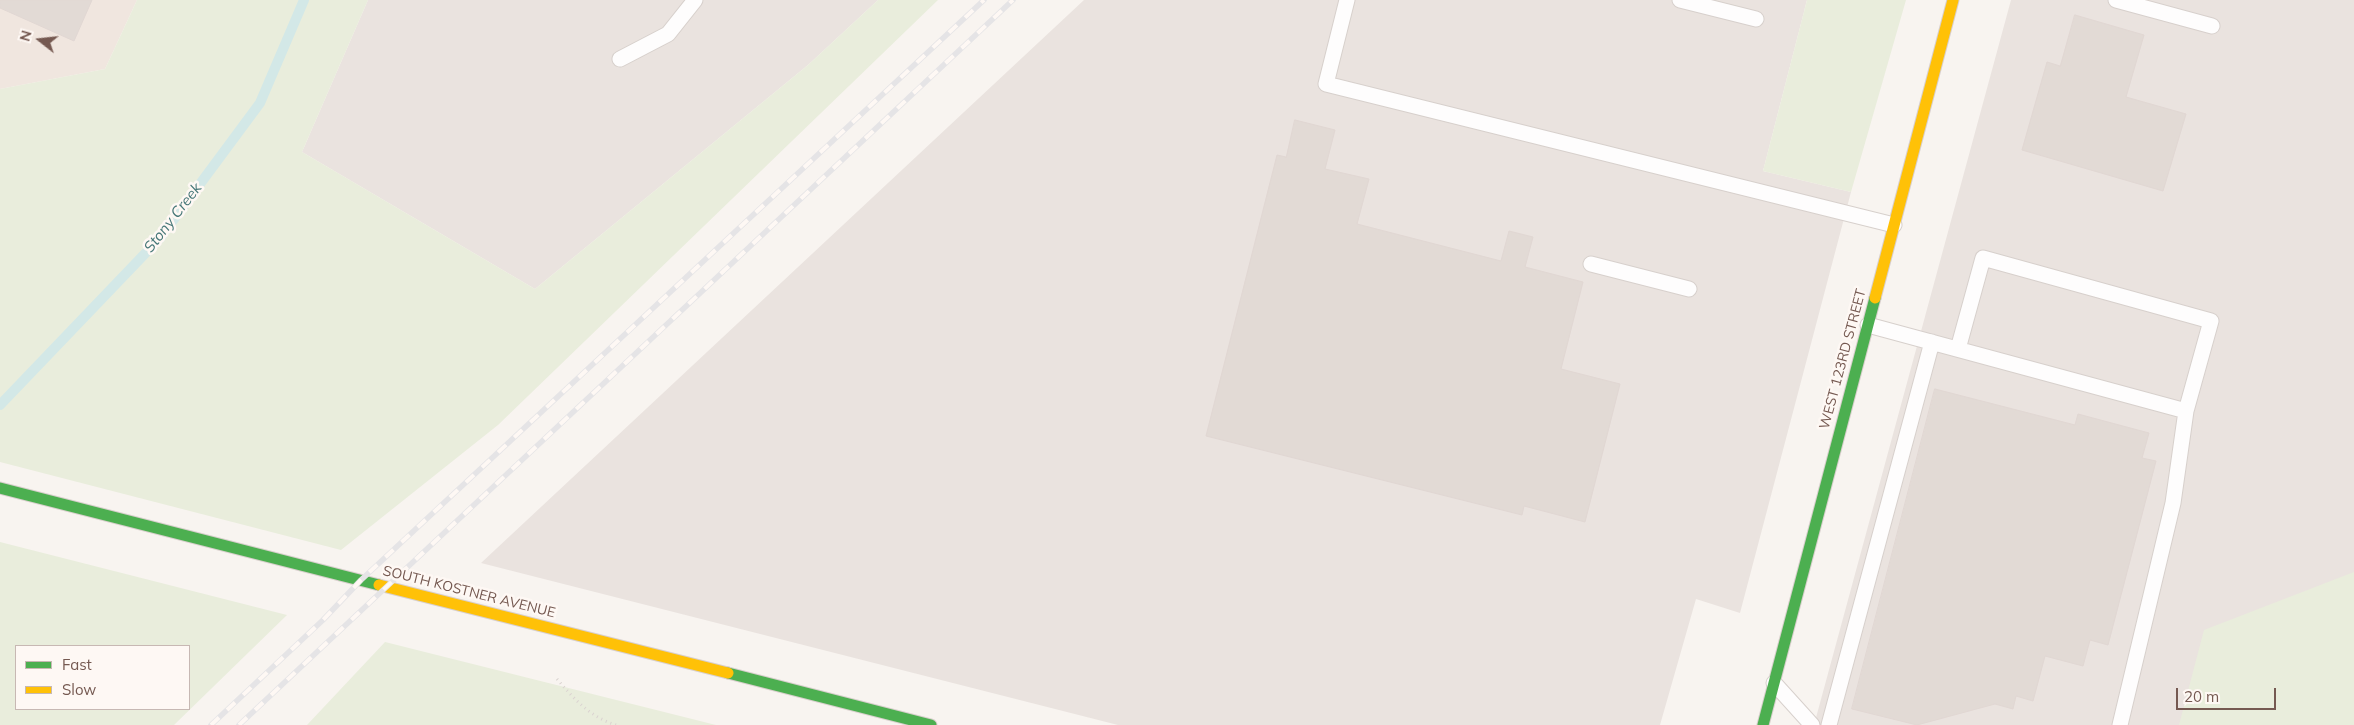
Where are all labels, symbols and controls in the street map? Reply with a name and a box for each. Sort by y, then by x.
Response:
north arrow [15,15,65,65]
text: N [15,28,36,43]
water label: Stony Creek [140,180,206,256]
street label: WEST 123RD STREET [1816,287,1870,431]
street label: SOUTH KOSTNER AVENUE [381,562,557,622]
legend [15,645,190,710]
text: Fast [62,655,92,674]
scale bar [2179,678,2279,710]
text: Slow [62,680,96,699]
text: 20 m [2184,687,2219,706]

